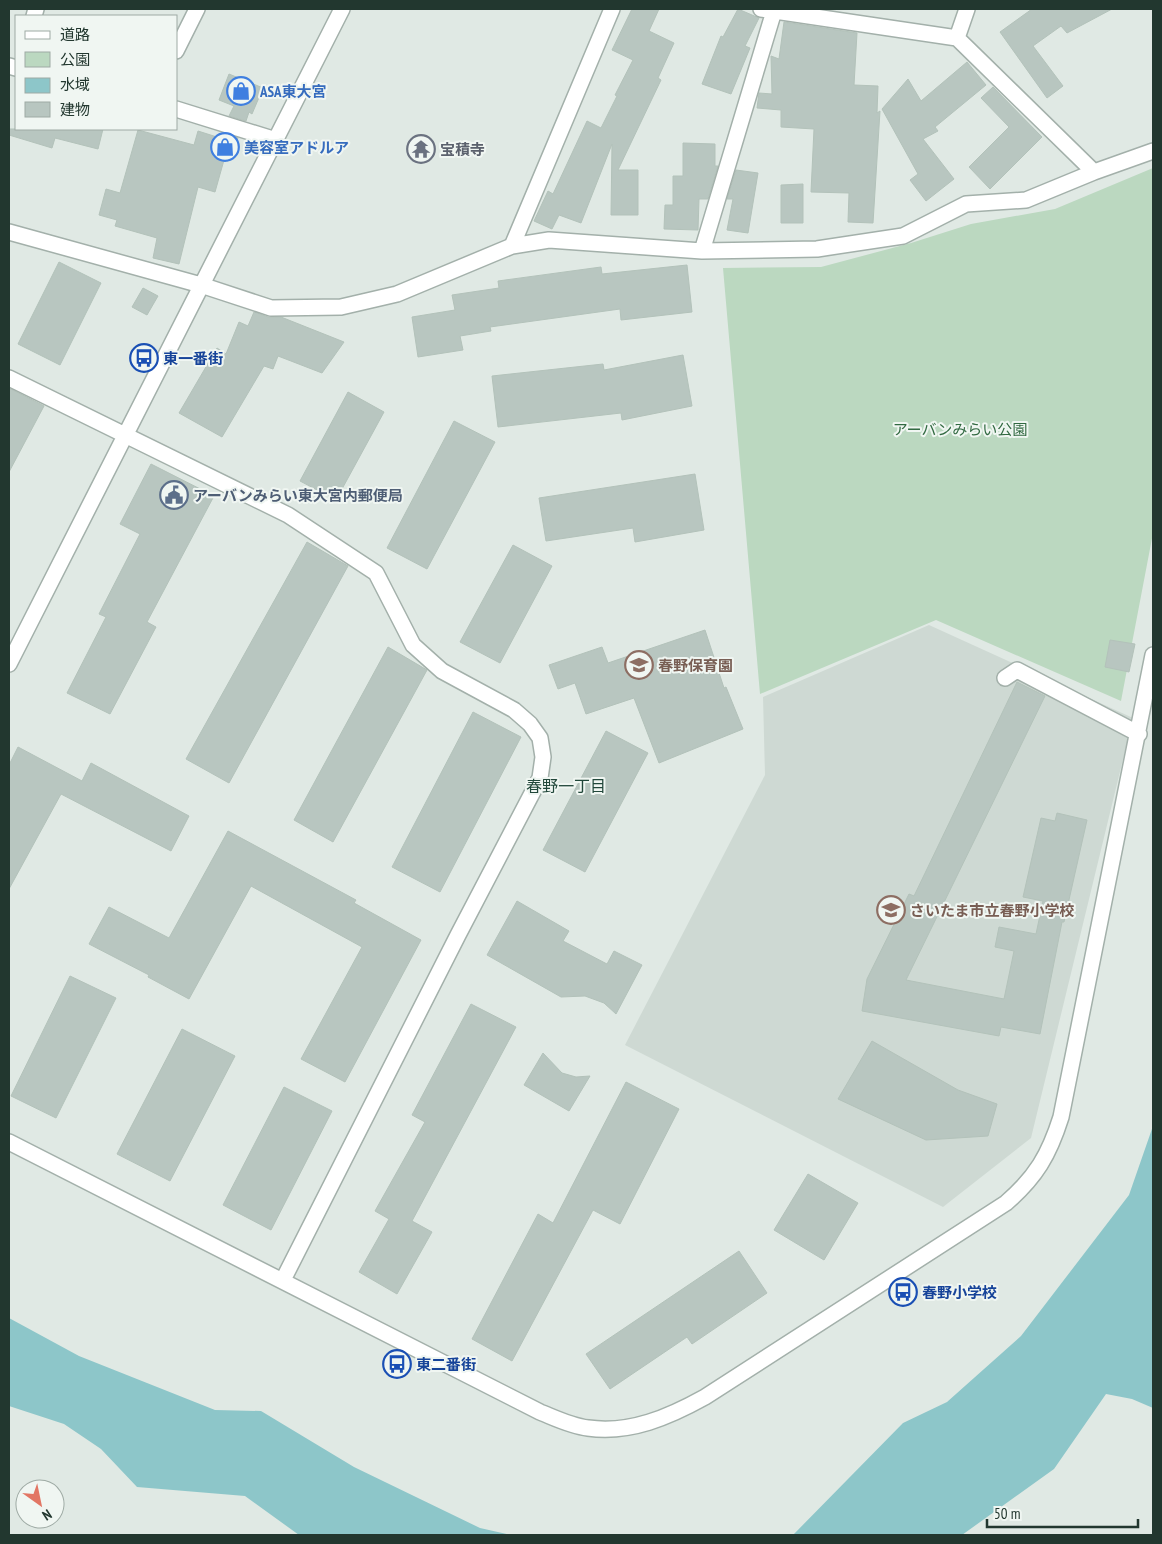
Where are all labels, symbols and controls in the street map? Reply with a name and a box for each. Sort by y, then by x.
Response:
legend [15,15,178,130]
text: 道路 [60,25,90,44]
text: 公園 [60,50,90,69]
text: 水域 [60,75,90,94]
shop icon: ASA東大宮 [226,76,256,106]
place label: ASA東大宮 [259,82,327,101]
text: 建物 [60,100,90,119]
shop icon: 美容室アドルア [210,132,240,162]
temple icon: 宝積寺 [406,134,436,164]
place label: 美容室アドルア [244,138,349,157]
place label: 宝積寺 [440,140,485,159]
bus stop icon: 東一番街 [129,343,159,373]
place label: 東一番街 [163,349,223,368]
park label: アーバンみらい公園 [893,420,1027,439]
public building icon: アーバンみらい東大宮内郵便局 [159,480,189,510]
place label: アーバンみらい東大宮内郵便局 [193,486,403,505]
school or university icon: 春野保育園 [624,650,654,680]
place label: 春野保育園 [658,656,733,675]
district label: 春野一丁目 [526,776,606,796]
school or university icon: さいたま市立春野小学校 [876,895,906,925]
place label: さいたま市立春野小学校 [910,901,1075,920]
bus stop icon: 春野小学校 [888,1277,918,1307]
place label: 春野小学校 [922,1283,997,1302]
bus stop icon: 東二番街 [382,1349,412,1379]
place label: 東二番街 [416,1355,476,1374]
north arrow [15,1479,65,1529]
scale bar [987,1496,1138,1528]
text: 50 m [994,1504,1020,1523]
text: N [39,1505,55,1525]

